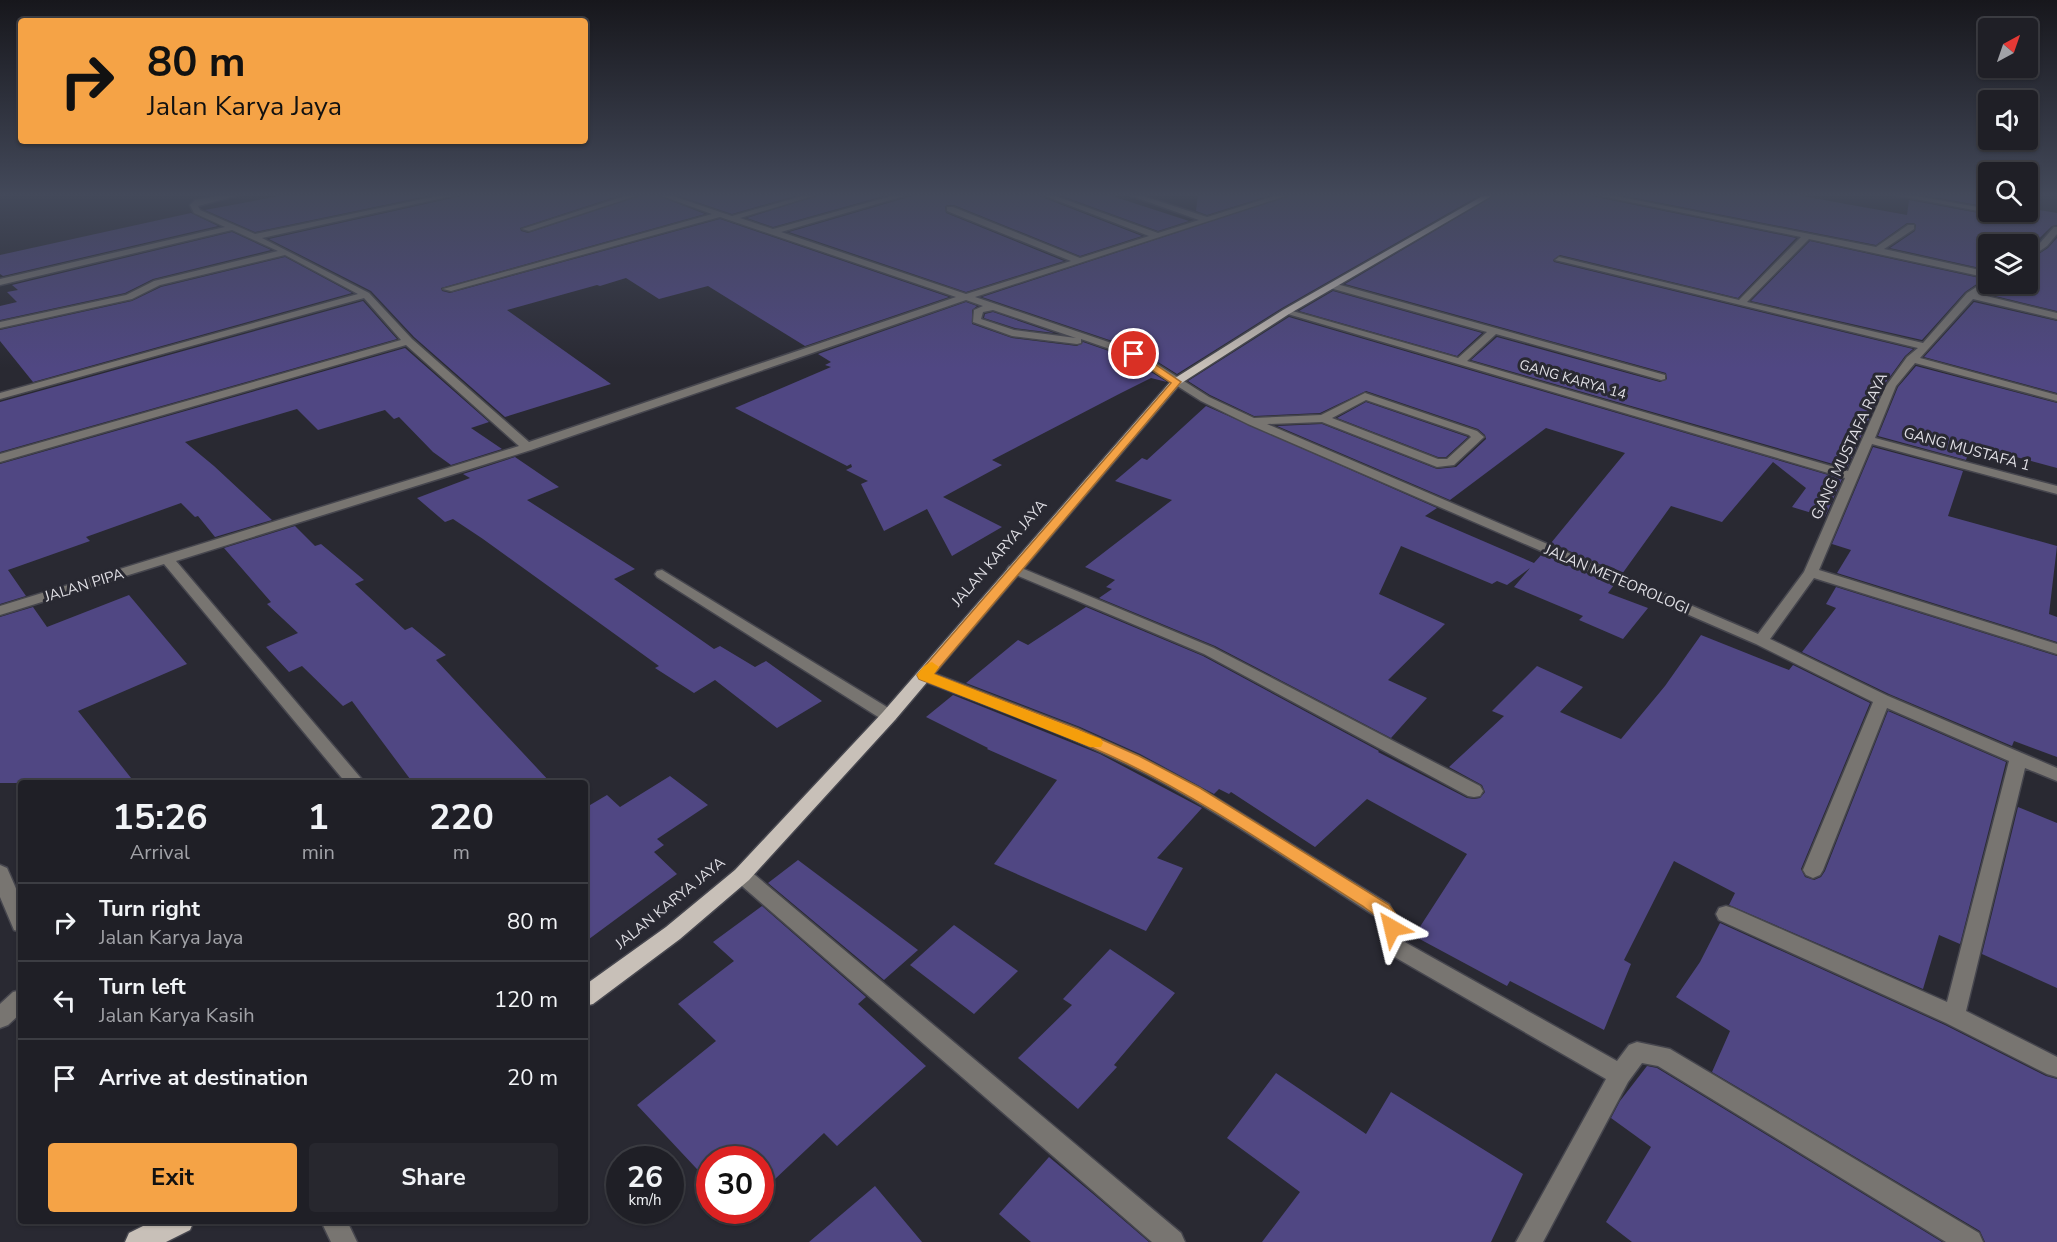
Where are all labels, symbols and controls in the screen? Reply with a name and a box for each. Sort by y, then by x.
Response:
north arrow [1978,18,2038,78]
map controls [1978,18,2038,294]
text: 80 m [147,34,246,91]
icon: right [48,42,126,120]
text: Jalan Karya Jaya [147,88,342,125]
button: sound [1978,90,2038,150]
button: search [1978,162,2038,222]
button: layers [1978,234,2038,294]
pin [1108,328,1159,379]
icon: arrive [1117,337,1150,370]
street label: GANG KARYA 14 [1517,355,1629,404]
street label: GANG MUSTAFA RAYA [1806,369,1892,523]
street label: GANG MUSTAFA 1 [1901,422,2033,476]
street label: JALAN KARYA JAYA [946,495,1051,612]
street label: JALAN METEOROLOGI [1541,539,1692,619]
street label: JALAN PIPA [41,563,126,607]
text: 15:26 [112,793,208,842]
text: 1 [307,793,329,842]
text: 220 [429,793,494,842]
text: Arrival [130,839,190,866]
text: min [302,839,335,866]
text: m [453,839,470,866]
street label: JALAN KARYA JAYA [610,852,729,954]
text: Turn right [99,894,200,924]
position arrow [1360,896,1424,960]
icon: right [48,906,81,939]
text: 80 m [507,907,558,937]
text: Jalan Karya Jaya [99,924,243,951]
text: Turn left [99,972,186,1002]
icon: left [48,984,81,1017]
text: 120 m [494,985,558,1015]
text: Jalan Karya Kasih [99,1002,255,1029]
icon: arrive [48,1062,81,1095]
text: Arrive at destination [99,1063,308,1093]
text: 20 m [507,1063,558,1093]
button: Exit [48,1143,297,1212]
button: Share [309,1143,558,1212]
speed limit sign: 30 [696,1146,774,1224]
text: 26 [627,1157,663,1198]
text: km/h [628,1190,662,1210]

